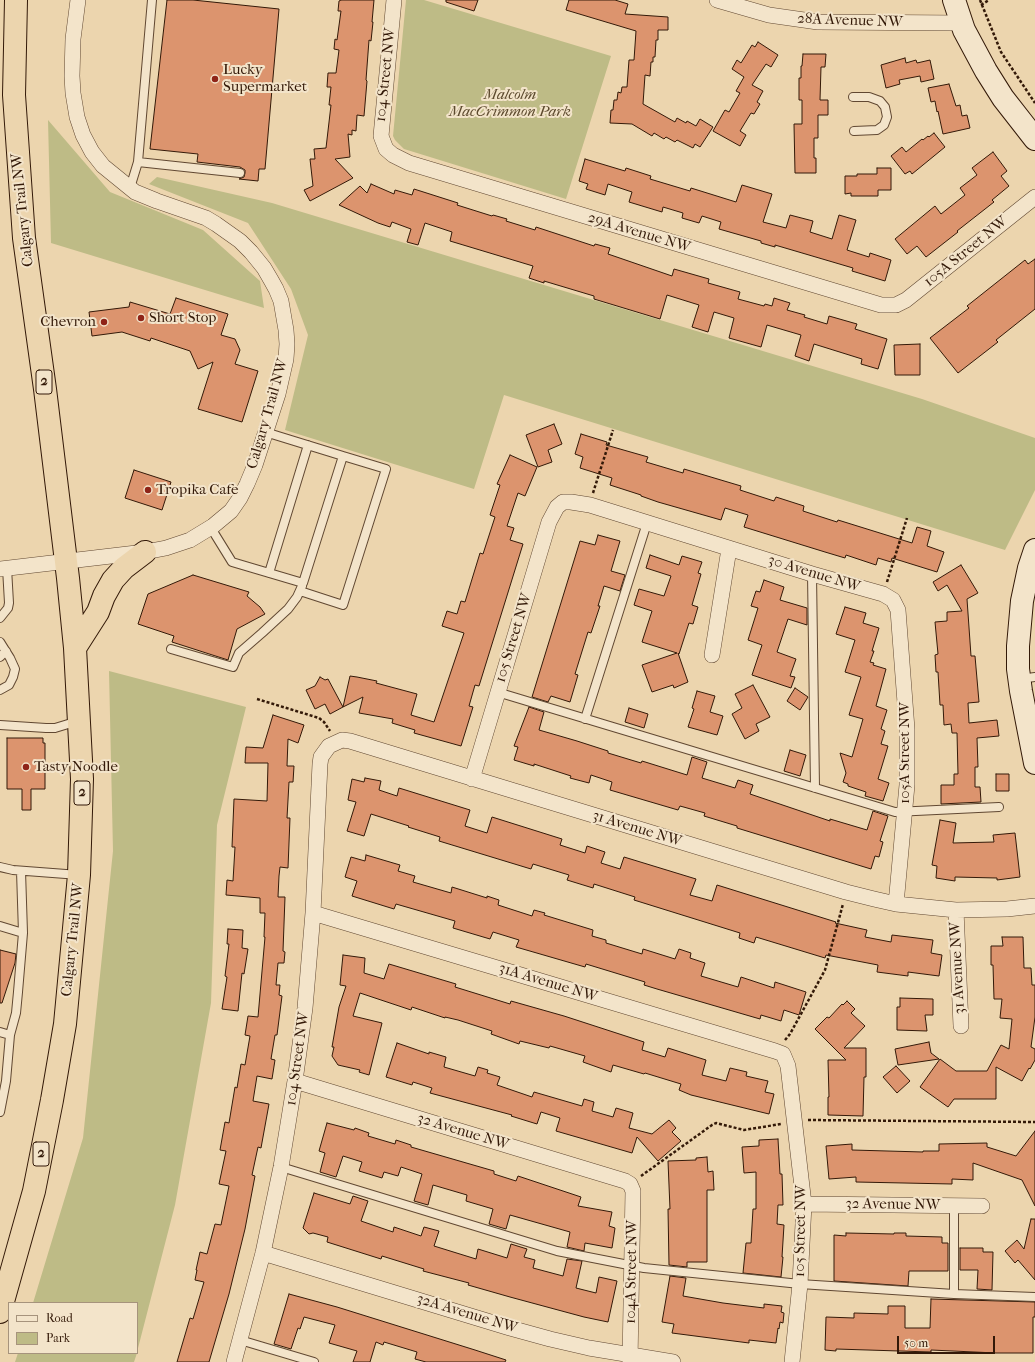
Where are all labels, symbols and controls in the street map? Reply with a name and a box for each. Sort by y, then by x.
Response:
street label: 28A Avenue NW [797,10,903,32]
street label: 104 Street NW [372,27,400,123]
place label: Lucky Supermarket [223,61,307,96]
marker: Lucky Supermarket [210,74,220,84]
park label: Malcolm MacCrimmon Park [449,86,571,121]
street label: Calgary Trail NW [8,152,38,268]
street label: 29A Avenue NW [586,209,692,257]
street label: 105A Street NW [921,213,1011,291]
place label: Short Stop [149,309,216,327]
place label: Chevron [40,313,96,331]
marker: Short Stop [136,313,146,323]
marker: Chevron [99,317,109,327]
street label: Calgary Trail NW [244,357,292,471]
road number: 2 [36,370,52,394]
place label: Tropika Cafe [156,481,238,499]
marker: Tropika Cafe [143,485,153,495]
street label: 30 Avenue NW [766,551,862,597]
street label: 105 Street NW [492,591,536,685]
street label: 105A Street NW [896,702,914,804]
place label: Tasty Noodle [34,758,118,776]
marker: Tasty Noodle [21,762,31,772]
road number: 2 [74,781,90,805]
street label: 31 Avenue NW [590,807,684,851]
street label: Calgary Trail NW [58,882,88,998]
street label: 31 Avenue NW [947,921,969,1015]
street label: 31A Avenue NW [497,959,599,1007]
street label: 104 Street NW [283,1011,313,1107]
street label: 32 Avenue NW [415,1110,511,1154]
road number: 2 [33,1142,49,1166]
street label: 105 Street NW [791,1185,811,1277]
street label: 32 Avenue NW [845,1195,941,1215]
street label: 104A Street NW [622,1220,642,1324]
street label: 32A Avenue NW [414,1290,520,1338]
legend [8,1302,138,1354]
text: Road [46,1311,73,1325]
scale bar [899,1328,997,1354]
text: Park [46,1331,70,1345]
text: 50 m [904,1336,928,1350]

